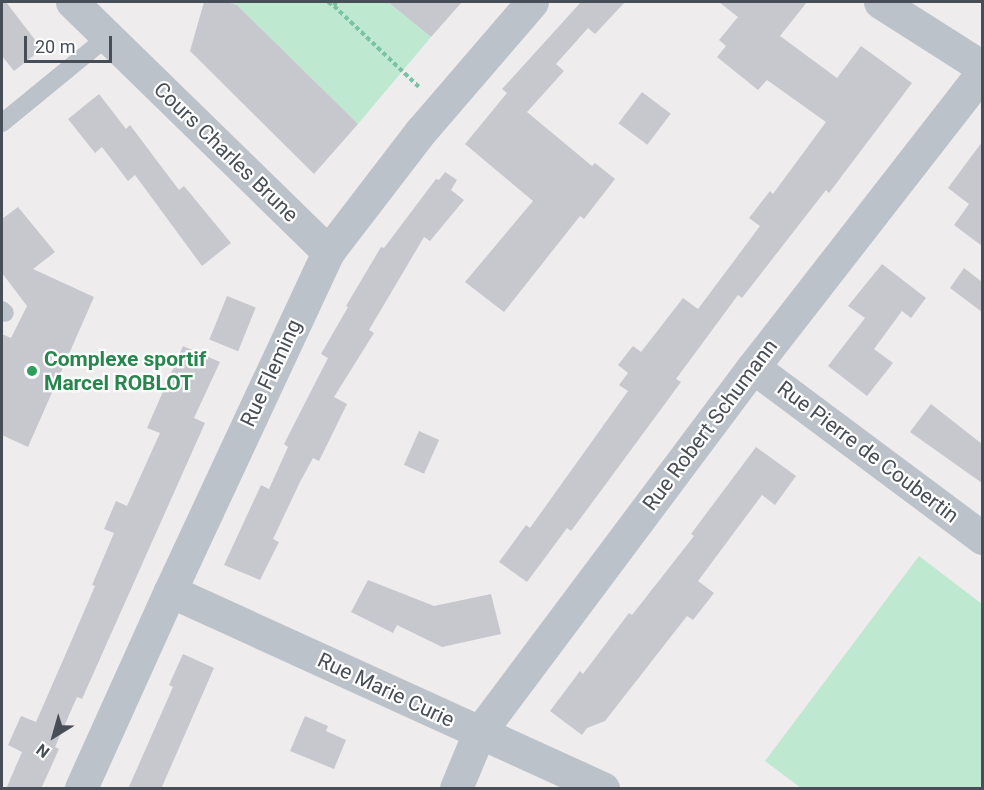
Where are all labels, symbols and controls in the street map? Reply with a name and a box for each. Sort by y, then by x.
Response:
scale bar [27,24,116,62]
text: 20 m [35,36,75,57]
street label: Cours Charles Brune [149,77,303,227]
street label: Rue Fleming [235,315,307,431]
street label: Rue Robert Schumann [637,334,783,516]
place label: Complexe sportif Marcel ROBLOT [44,346,206,396]
marker: Complexe sportif Marcel ROBLOT [25,364,39,378]
street label: Rue Pierre de Coubertin [772,376,964,528]
street label: Rue Marie Curie [314,647,458,733]
north arrow [24,706,84,766]
text: N [33,740,53,762]

